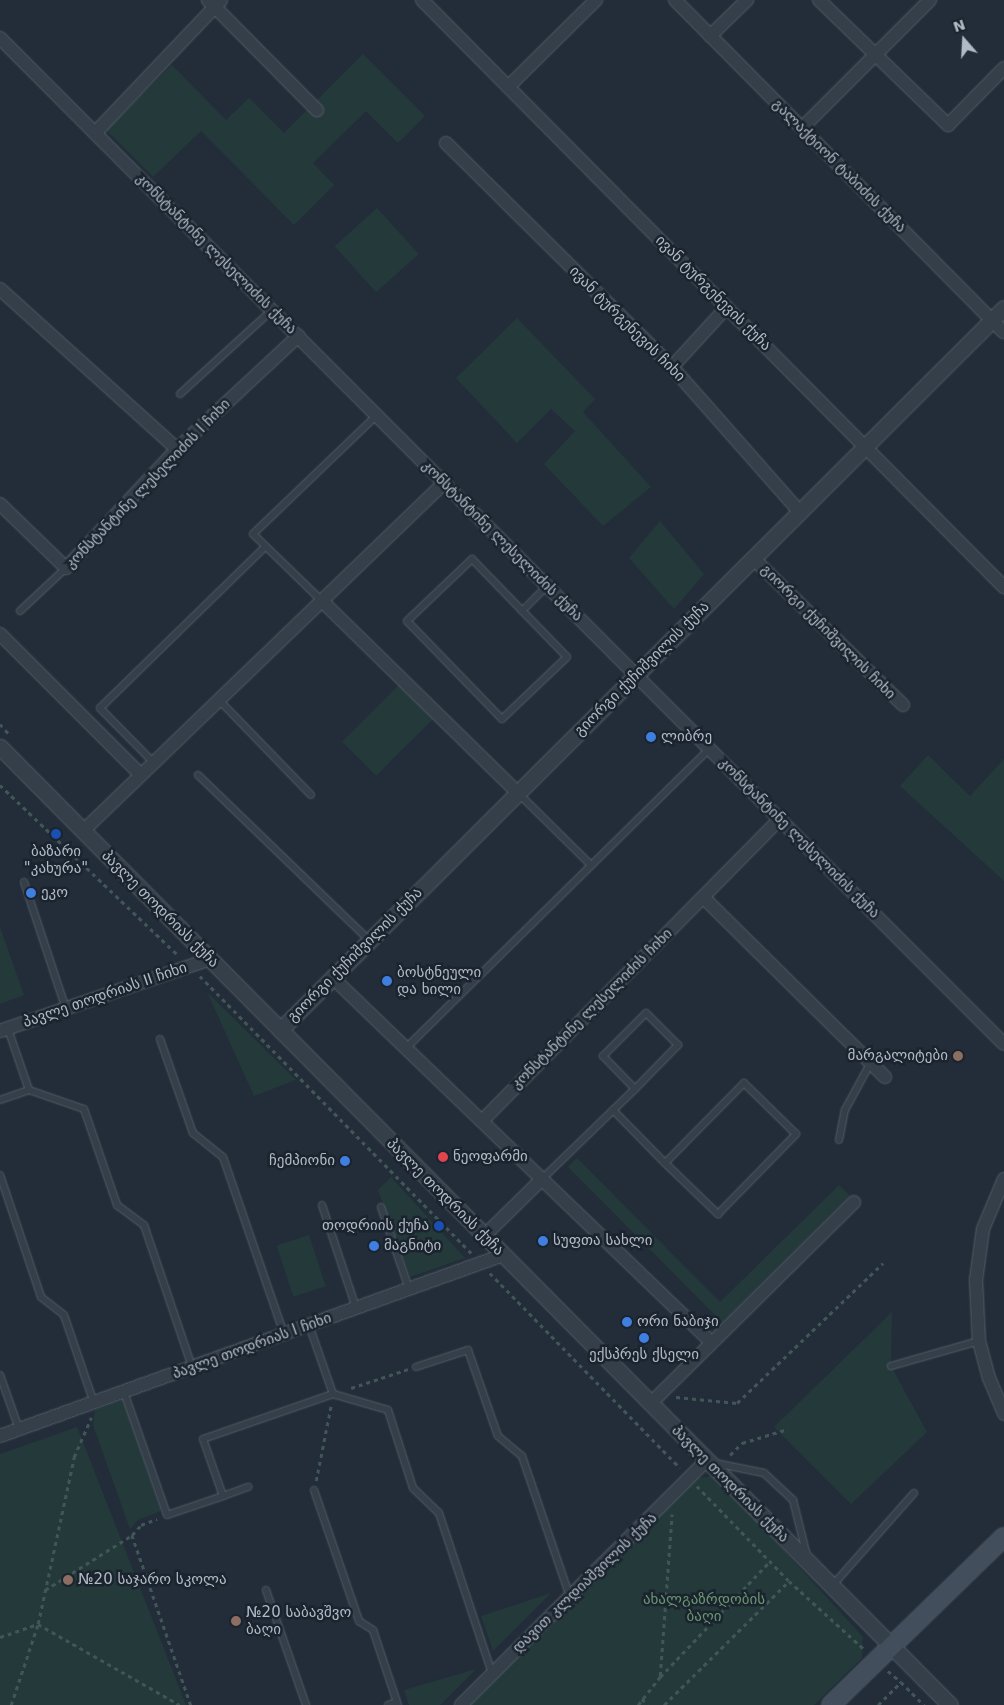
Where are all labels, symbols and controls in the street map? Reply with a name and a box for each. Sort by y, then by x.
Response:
north arrow [939,15,989,65]
text: N [951,16,967,35]
street label: გალაქტიონ ტაბიძის ქუჩა [768,95,910,237]
street label: კონსტანტინე ლესელიძის ქუჩა [132,170,300,338]
street label: ივან ტურგენევის ქუჩა [651,231,775,355]
street label: ივან ტურგენევის ჩიხი [565,262,689,386]
street label: კონსტანტინე ლესელიძის I ჩიხი [62,395,234,573]
street label: კონსტანტინე ლესელიძის ქუჩა [418,457,586,625]
street label: გიორგი ქუჩიშვილის ჩიხი [757,561,899,703]
street label: გიორგი ქუჩიშვილის ქუჩა [571,598,713,740]
place label: ლიბრე [661,728,712,746]
marker: ლიბრე [645,731,657,743]
street label: კონსტანტინე ლესელიძის ქუჩა [715,754,883,922]
marker: ბაზარი "კახურა" [50,828,62,840]
place label: ბაზარი "კახურა" [24,842,88,877]
street label: პავლე თოდრიას ქუჩა [98,847,222,971]
place label: ეკო [41,884,68,902]
street label: გიორგი ქუჩიშვილის ქუჩა [284,884,426,1026]
marker: ეკო [25,887,37,899]
street label: კონსტანტინე ლესელიძის ჩიხი [508,925,676,1093]
street label: პავლე თოდრიას II ჩიხი [21,958,189,1032]
place label: ბოსტნეული და ხილი [397,963,481,998]
marker: ბოსტნეული და ხილი [381,975,393,987]
place label: მარგალიტები [848,1047,948,1065]
marker: მარგალიტები [952,1050,964,1062]
street label: პავლე თოდრიას ქუჩა [383,1135,507,1259]
place label: ნეოფარმი [453,1148,528,1166]
marker: ნეოფარმი [437,1151,449,1163]
place label: ჩემპიონი [269,1152,335,1170]
marker: ჩემპიონი [339,1155,351,1167]
place label: თოდრიის ქუჩა [322,1217,429,1235]
marker: თოდრიის ქუჩა [433,1220,445,1232]
place label: სუფთა სახლი [553,1232,652,1250]
marker: სუფთა სახლი [537,1235,549,1247]
place label: მაგნიტი [384,1237,441,1255]
marker: მაგნიტი [368,1240,380,1252]
street label: პავლე თოდრიას I ჩიხი [170,1309,334,1383]
place label: ორი ნაბიჯი [637,1313,719,1331]
marker: ორი ნაბიჯი [621,1316,633,1328]
marker: ექსპრეს ქსელი [638,1332,650,1344]
place label: ექსპრეს ქსელი [589,1346,699,1364]
street label: პავლე თოდრიას ქუჩა [668,1422,792,1546]
street label: დავით კლდიაშვილის ქუჩა [509,1509,661,1657]
place label: №20 საჯარო სკოლა [78,1571,227,1589]
marker: №20 საჯარო სკოლა [62,1574,74,1586]
park label: ახალგაზრდობის ბაღი [643,1590,765,1625]
place label: №20 საბავშვო ბაღი [246,1603,351,1638]
marker: №20 საბავშვო ბაღი [230,1615,242,1627]

